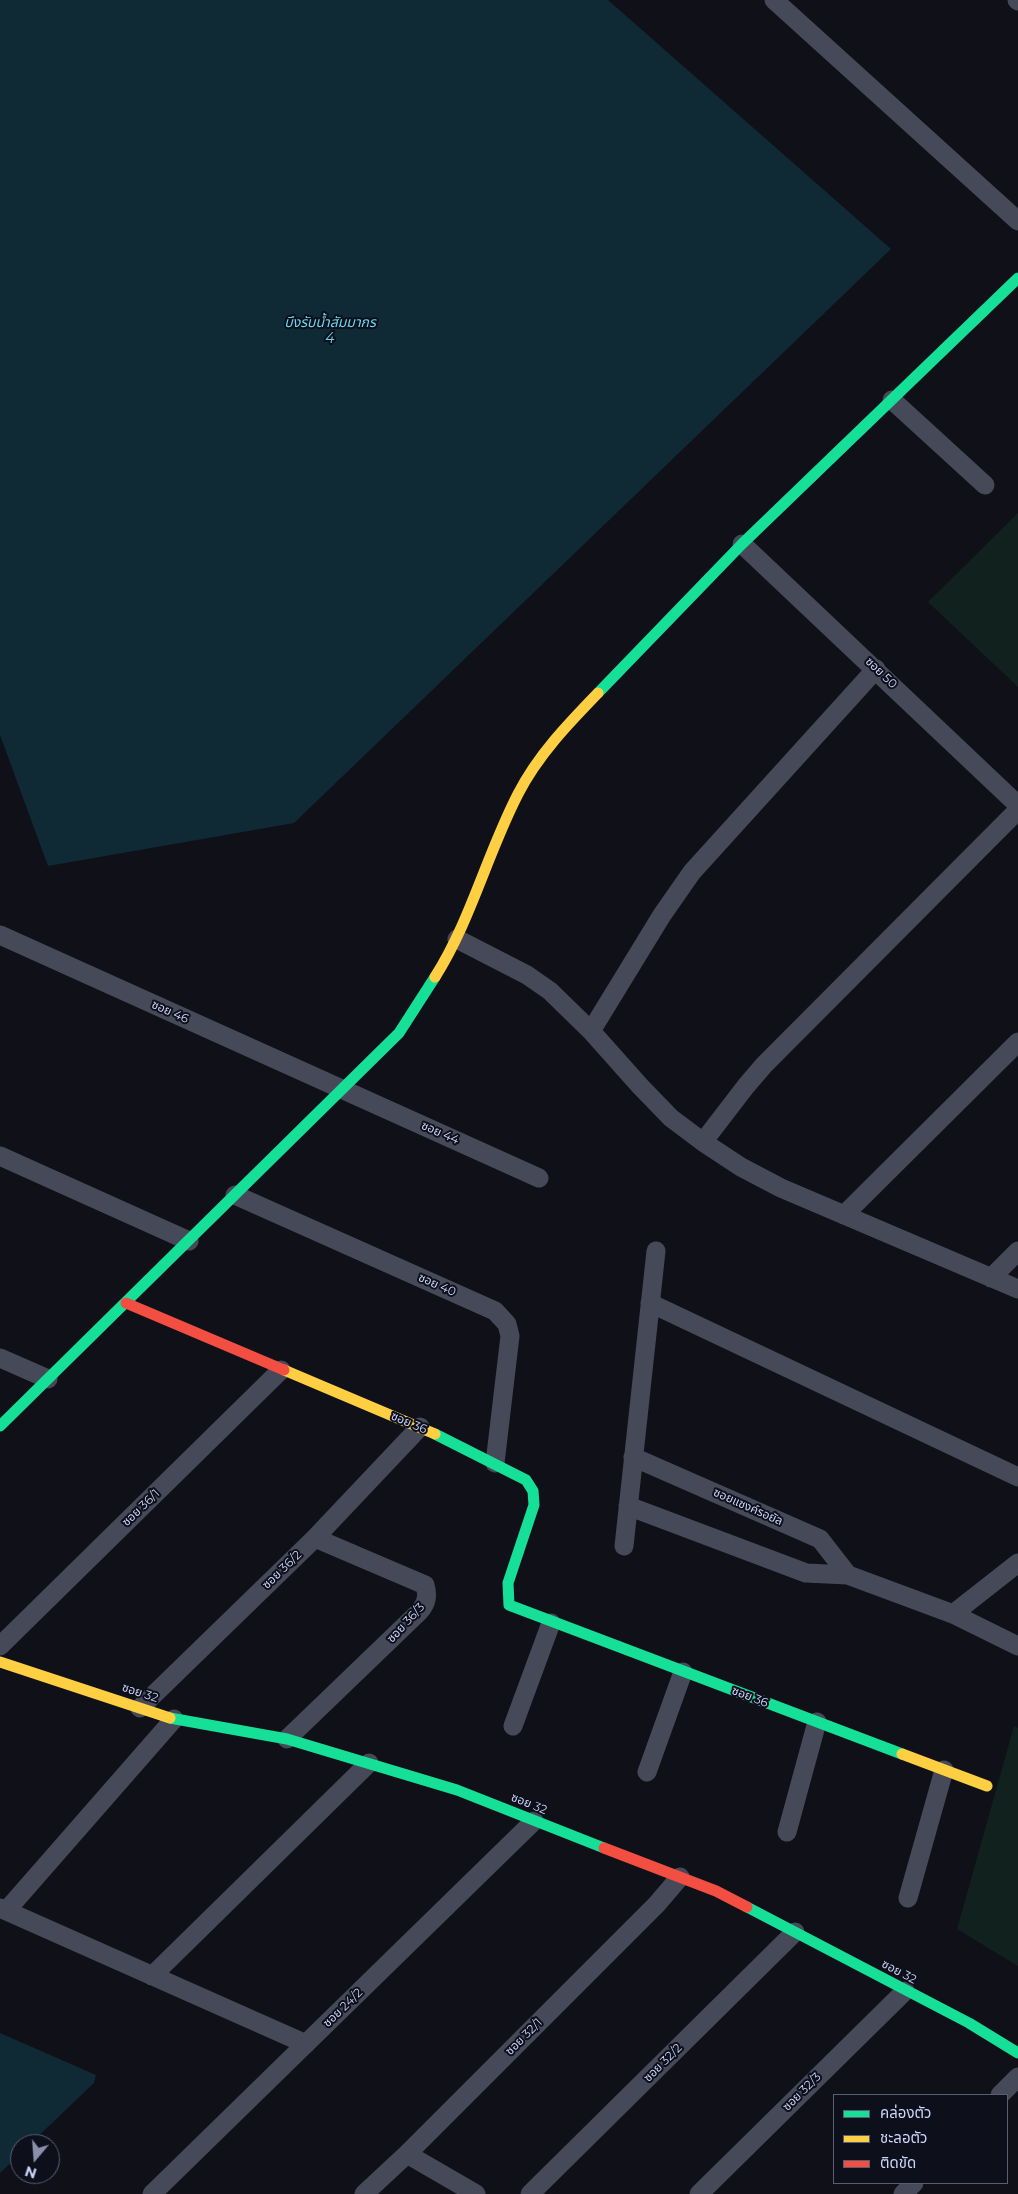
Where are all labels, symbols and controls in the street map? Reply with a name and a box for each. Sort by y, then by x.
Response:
water label: บึงรับน้ำสัมมากร 4 [284,315,376,348]
street label: ซอย 50 [862,654,900,692]
street label: ซอย 46 [149,997,191,1027]
street label: ซอย 44 [419,1118,461,1148]
street label: ซอย 40 [416,1270,458,1300]
street label: ซอย 36 [389,1409,429,1437]
street label: ซอยแซงค์รอยัล [711,1485,785,1529]
street label: ซอย 36/1 [119,1487,163,1529]
street label: ซอย 36/2 [259,1548,305,1592]
street label: ซอย 36/3 [384,1600,428,1646]
street label: ซอย 32 [120,1680,160,1706]
street label: ซอย 36 [730,1683,770,1711]
street label: ซอย 32 [509,1790,549,1818]
street label: ซอย 32 [879,1957,919,1987]
street label: ซอย 24/2 [320,1986,366,2030]
street label: ซอย 32/1 [503,2016,545,2058]
street label: ซอย 32/2 [641,2041,685,2085]
street label: ซอย 32/3 [780,2070,824,2114]
legend [833,2094,1008,2184]
text: คล่องตัว [880,2103,931,2122]
text: ชะลอตัว [880,2128,927,2147]
north arrow [10,2134,60,2184]
text: ติดขัด [880,2153,916,2172]
text: N [23,2162,39,2183]

